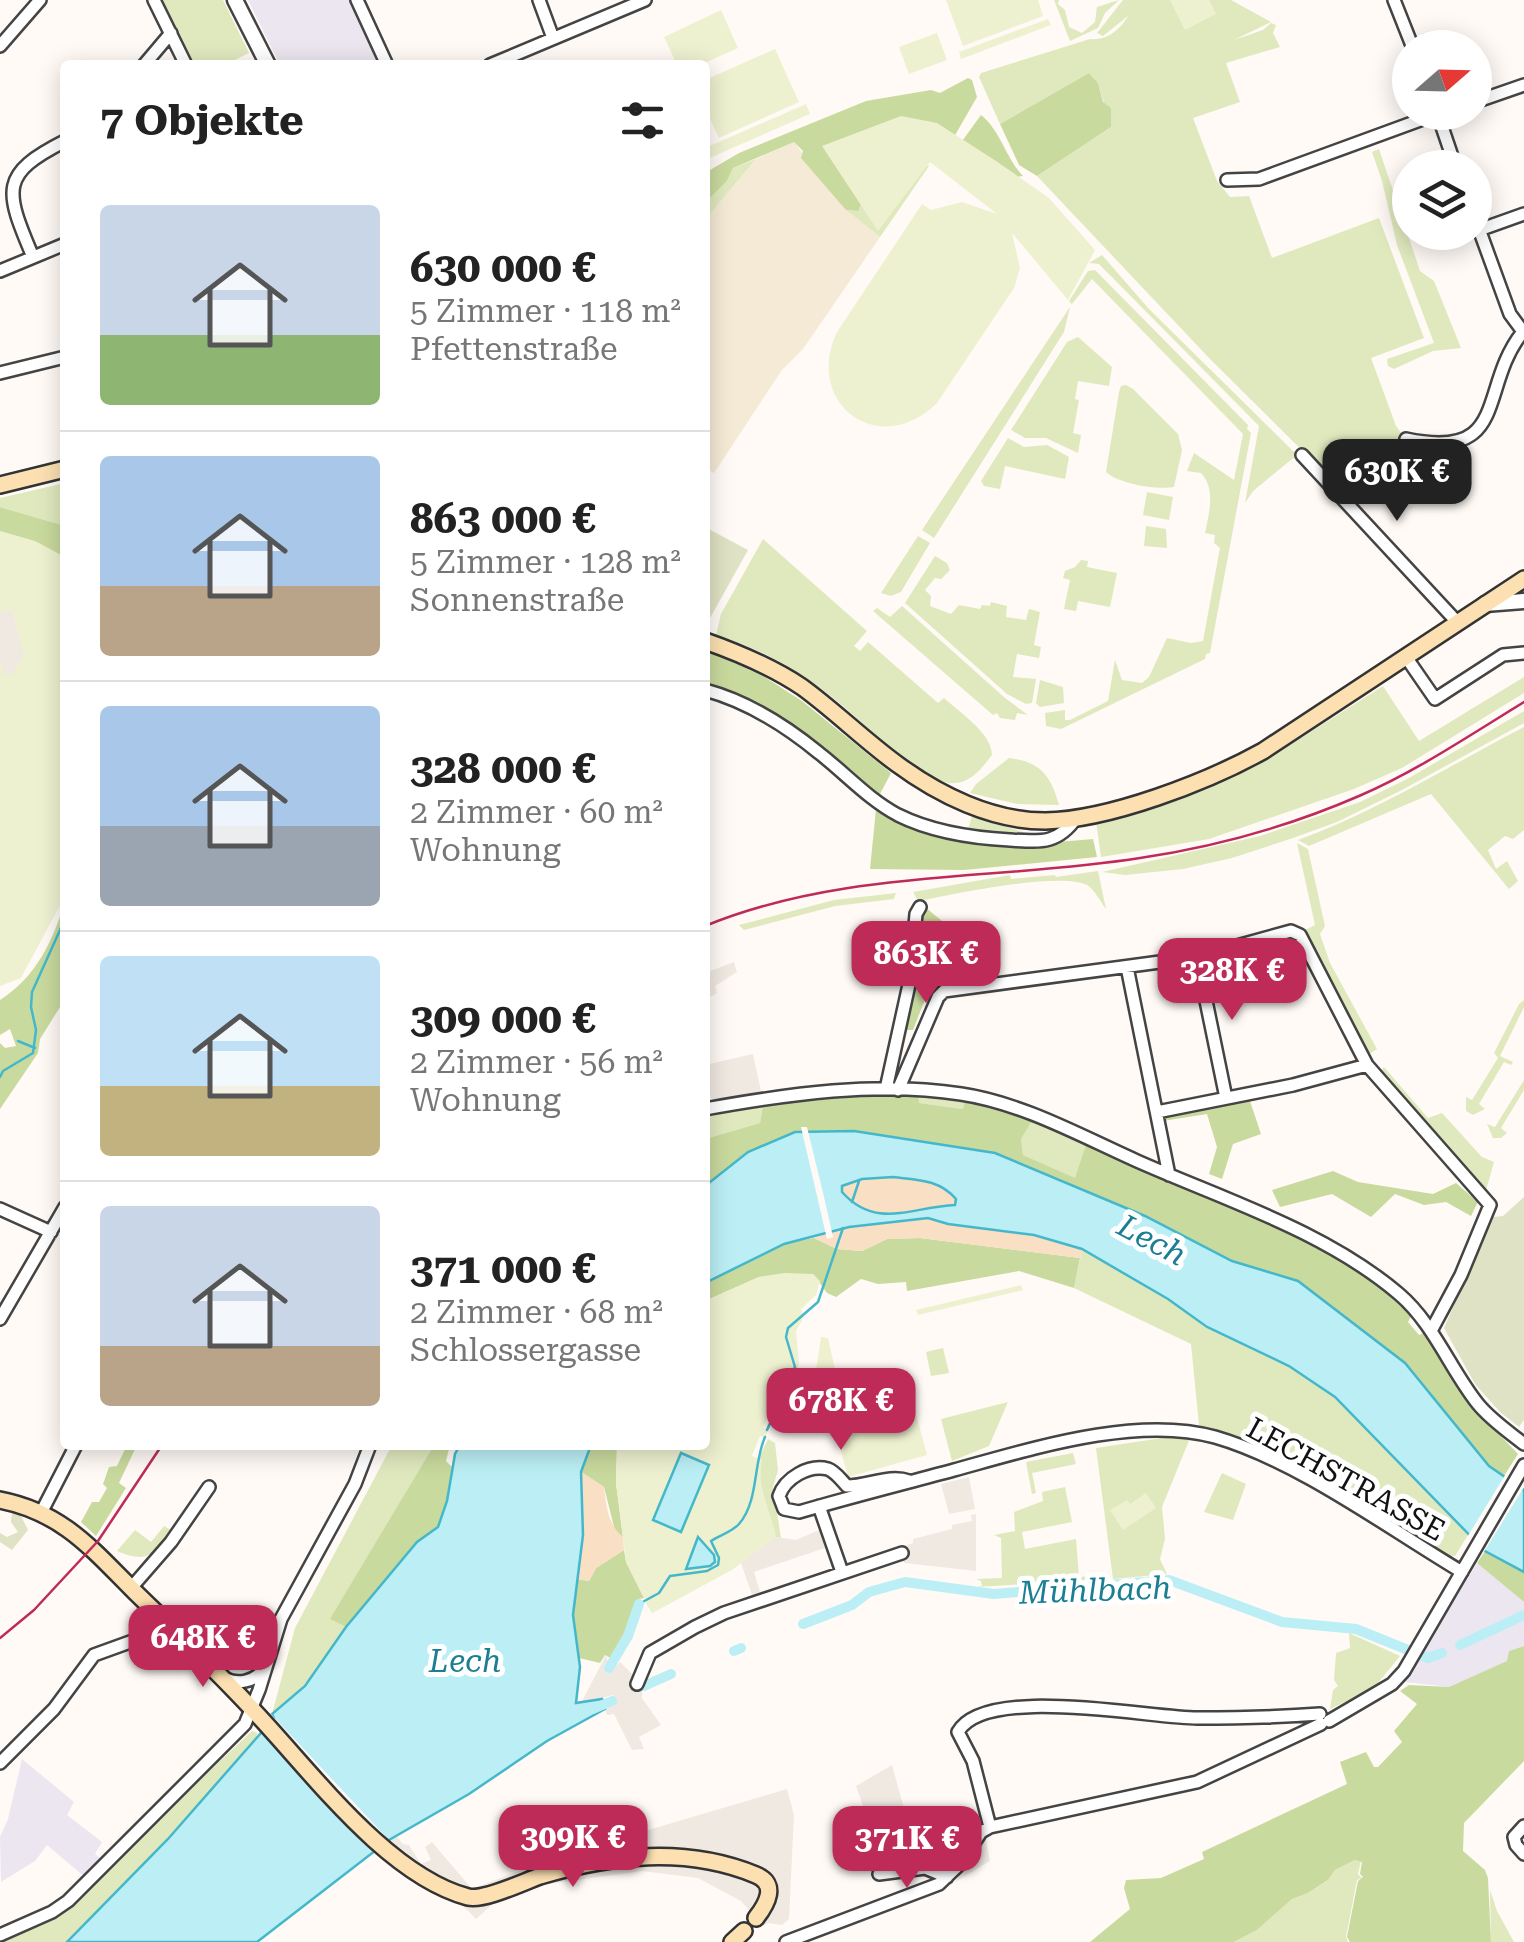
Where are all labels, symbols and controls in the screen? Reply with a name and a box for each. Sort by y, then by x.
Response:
north arrow [1392,30,1492,130]
map controls [1392,30,1492,250]
icon: filters [615,93,670,148]
text: 7 Objekte [100,96,304,145]
button: layers [1392,150,1492,250]
text: 630 000 € [410,243,596,292]
icon: home [180,245,300,365]
text: 5 Zimmer · 118 m² [410,292,681,330]
text: Pfettenstraße [410,330,618,368]
pin: 630K € [1316,439,1478,524]
text: 630K € [1345,452,1449,490]
text: 863 000 € [410,494,596,543]
icon: home [180,496,300,616]
text: 5 Zimmer · 128 m² [410,543,681,581]
text: Sonnenstraße [410,581,624,619]
text: 328 000 € [410,744,596,793]
icon: home [180,746,300,866]
text: 2 Zimmer · 60 m² [410,793,663,831]
text: Wohnung [410,831,561,869]
pin: 863K € [845,921,1007,1006]
text: 863K € [874,934,978,972]
pin: 328K € [1151,938,1313,1023]
text: 328K € [1180,951,1284,989]
text: 309 000 € [410,994,596,1043]
icon: home [180,996,300,1116]
text: 2 Zimmer · 56 m² [410,1043,663,1081]
text: Wohnung [410,1081,561,1119]
water label: Lech [1110,1206,1193,1274]
text: 371 000 € [410,1244,596,1293]
icon: home [180,1246,300,1366]
text: 2 Zimmer · 68 m² [410,1293,663,1331]
text: Schlossergasse [410,1331,641,1369]
pin: 678K € [760,1368,922,1453]
text: 678K € [789,1381,893,1419]
street label: LECHSTRASSE [1241,1410,1451,1548]
water label: Mühlbach [1017,1568,1172,1612]
pin: 648K € [122,1605,284,1690]
text: 648K € [151,1618,255,1656]
water label: Lech [428,1642,501,1680]
pin: 309K € [492,1805,654,1890]
pin: 371K € [826,1806,988,1891]
text: 309K € [521,1818,625,1856]
text: 371K € [855,1819,959,1857]

